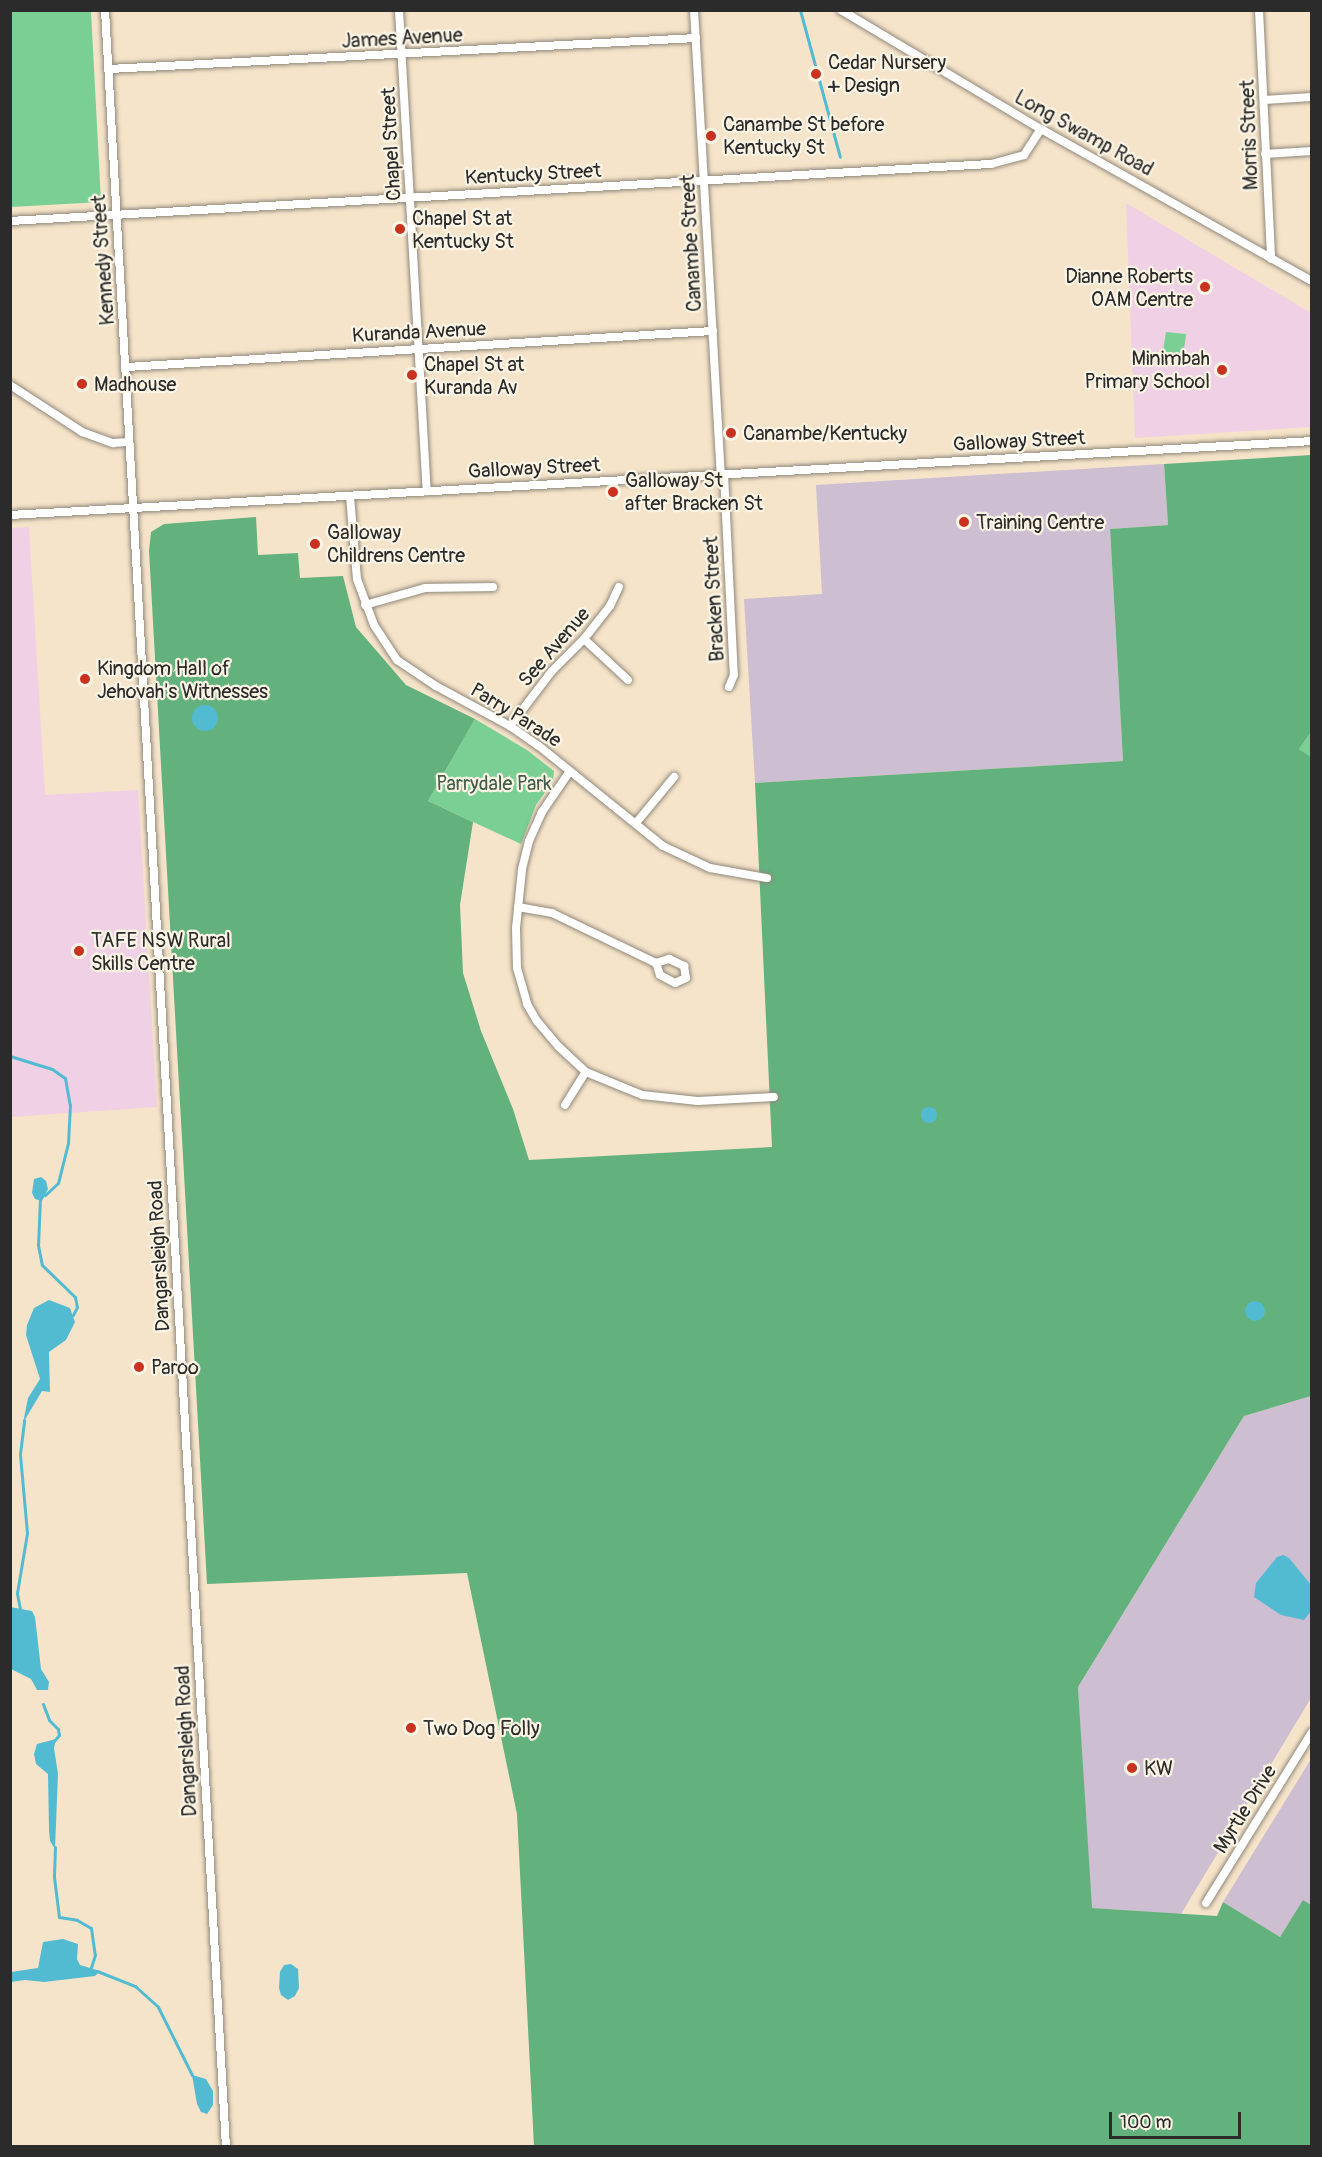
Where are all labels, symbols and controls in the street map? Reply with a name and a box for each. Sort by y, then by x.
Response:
street label: James Avenue [341,23,463,53]
place label: Cedar Nursery + Design [828,51,946,98]
marker: Cedar Nursery + Design [809,67,823,81]
street label: Morris Street [1235,79,1263,191]
street label: Long Swamp Road [1010,85,1158,181]
street label: Chapel Street [376,87,406,201]
place label: Canambe St before Kentucky St [723,112,884,159]
marker: Canambe St before Kentucky St [704,129,718,143]
street label: Kentucky Street [464,158,602,190]
street label: Canambe Street [675,174,707,312]
street label: Kennedy Street [86,194,120,326]
place label: Chapel St at Kentucky St [412,206,514,253]
marker: Chapel St at Kentucky St [393,222,407,236]
place label: Dianne Roberts OAM Centre [1065,264,1193,311]
marker: Dianne Roberts OAM Centre [1198,280,1212,294]
street label: Kuranda Avenue [351,317,487,347]
place label: Minimbah Primary School [1085,346,1210,393]
place label: Chapel St at Kuranda Av [424,352,524,399]
marker: Minimbah Primary School [1215,363,1229,377]
marker: Chapel St at Kuranda Av [405,368,419,382]
place label: Madhouse [94,372,176,396]
marker: Madhouse [75,377,89,391]
place label: Canambe/Kentucky [743,421,907,445]
marker: Canambe/Kentucky [724,426,738,440]
street label: Galloway Street [952,426,1086,456]
street label: Galloway Street [467,453,601,483]
place label: Galloway St after Bracken St [625,468,763,515]
marker: Galloway St after Bracken St [606,485,620,499]
place label: Training Centre [976,510,1104,534]
marker: Training Centre [957,515,971,529]
place label: Galloway Childrens Centre [327,520,465,567]
street label: Bracken Street [699,536,729,662]
marker: Galloway Childrens Centre [308,537,322,551]
street label: See Avenue [513,602,595,692]
place label: Kingdom Hall of Jehovah's Witnesses [97,656,268,703]
marker: Kingdom Hall of Jehovah's Witnesses [78,672,92,686]
street label: Parry Parade [466,678,566,752]
park label: Parrydale Park [436,771,552,795]
place label: TAFE NSW Rural Skills Centre [91,928,231,975]
marker: TAFE NSW Rural Skills Centre [72,944,86,958]
street label: Dangarsleigh Road [143,1180,175,1332]
place label: Paroo [151,1355,199,1379]
marker: Paroo [132,1360,146,1374]
street label: Dangarsleigh Road [170,1665,202,1817]
place label: Two Dog Folly [423,1716,540,1740]
marker: Two Dog Folly [404,1721,418,1735]
place label: KW [1144,1756,1173,1780]
street label: Myrtle Drive [1208,1760,1282,1858]
marker: KW [1125,1761,1139,1775]
scale bar [1112,2100,1244,2138]
text: 100 m [1120,2111,1172,2134]

